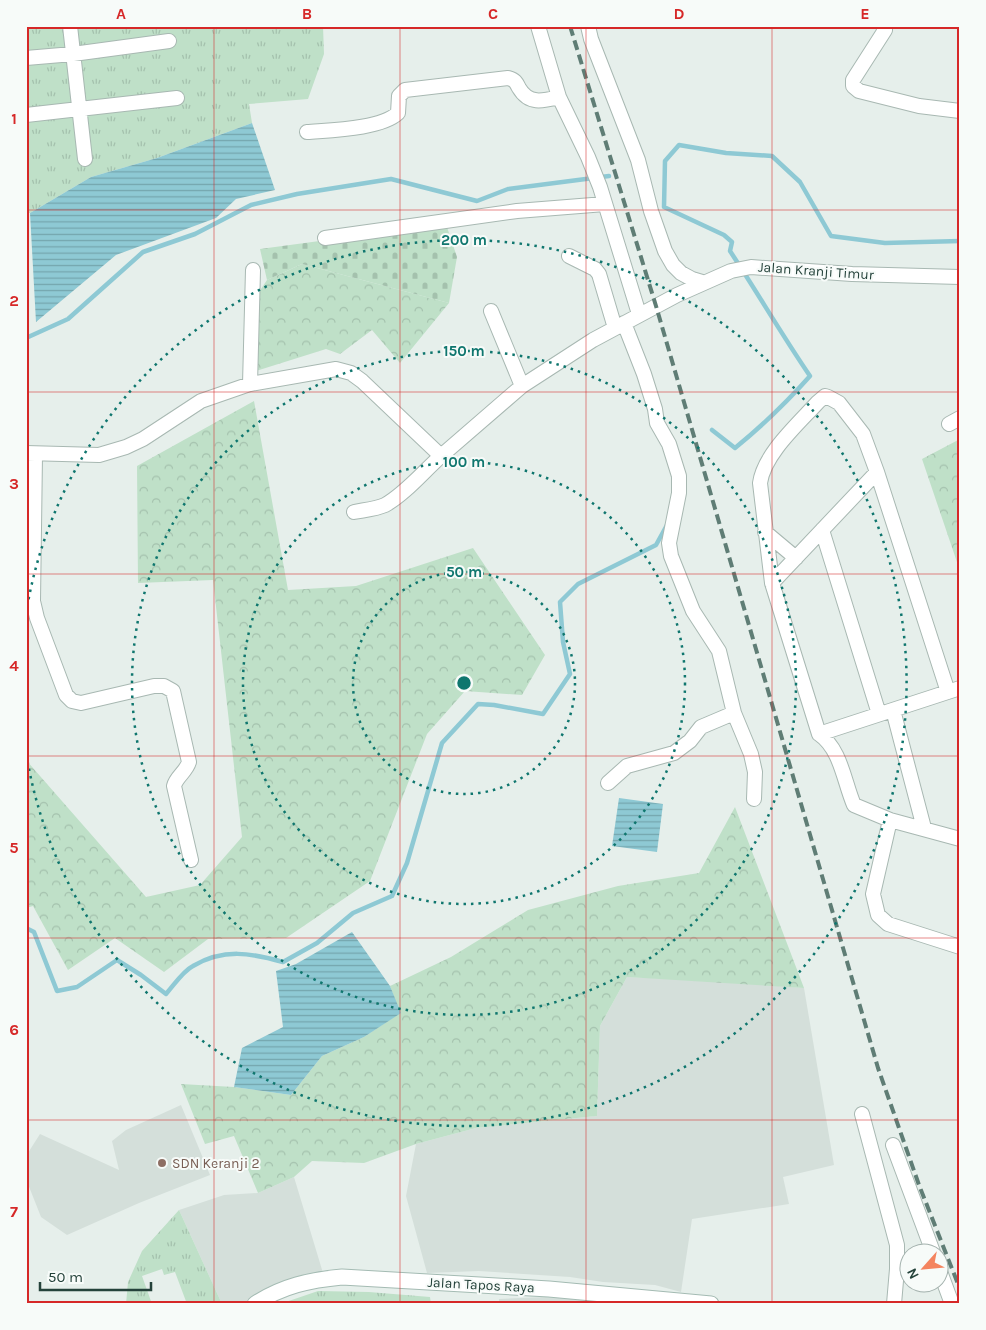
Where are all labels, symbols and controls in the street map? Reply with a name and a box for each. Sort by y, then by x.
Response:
text: A [116,4,126,23]
text: B [302,4,312,23]
text: C [488,4,498,23]
text: D [674,4,685,23]
text: E [860,4,870,23]
text: 1 [11,109,17,128]
text: 200 m [441,231,487,249]
street label: Jalan Kranji Timur [757,258,875,284]
text: 2 [9,291,19,310]
text: 150 m [443,342,485,360]
text: 100 m [443,453,485,471]
text: 3 [9,474,19,493]
text: 50 m [446,563,482,581]
text: 4 [9,656,19,675]
centre of rings [455,674,473,692]
text: 5 [9,838,19,857]
text: 6 [9,1020,19,1039]
place label: SDN Keranji 2 [172,1155,260,1172]
marker: SDN Keranji 2 [156,1157,168,1169]
text: 7 [10,1202,18,1221]
north arrow [898,1242,948,1292]
scale bar [40,1260,151,1292]
text: N [903,1265,923,1282]
text: 50 m [48,1268,83,1286]
street label: Jalan Tapos Raya [427,1274,535,1296]

